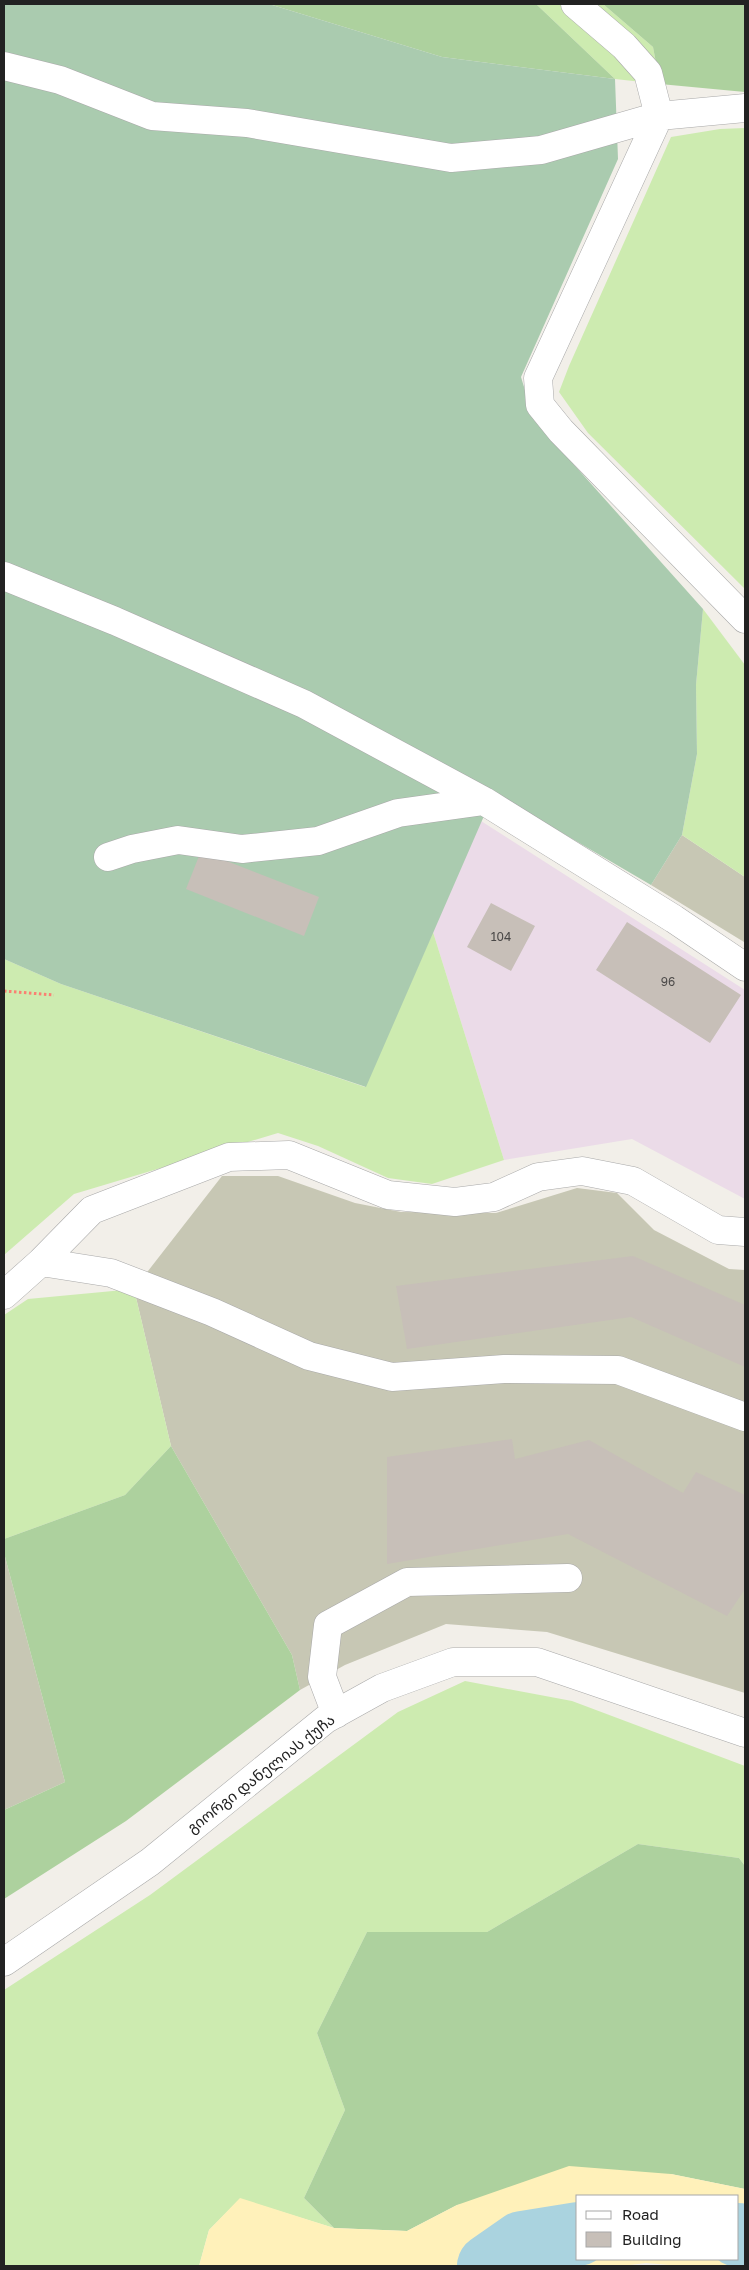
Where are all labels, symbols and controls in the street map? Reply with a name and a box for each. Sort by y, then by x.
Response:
house number: 104 [491,929,511,944]
house number: 96 [661,974,675,989]
street label: გიორგი დანელიას ქუჩა [183,1710,338,1837]
legend [576,2195,739,2260]
text: Road [622,2205,659,2223]
text: Building [622,2230,682,2248]

